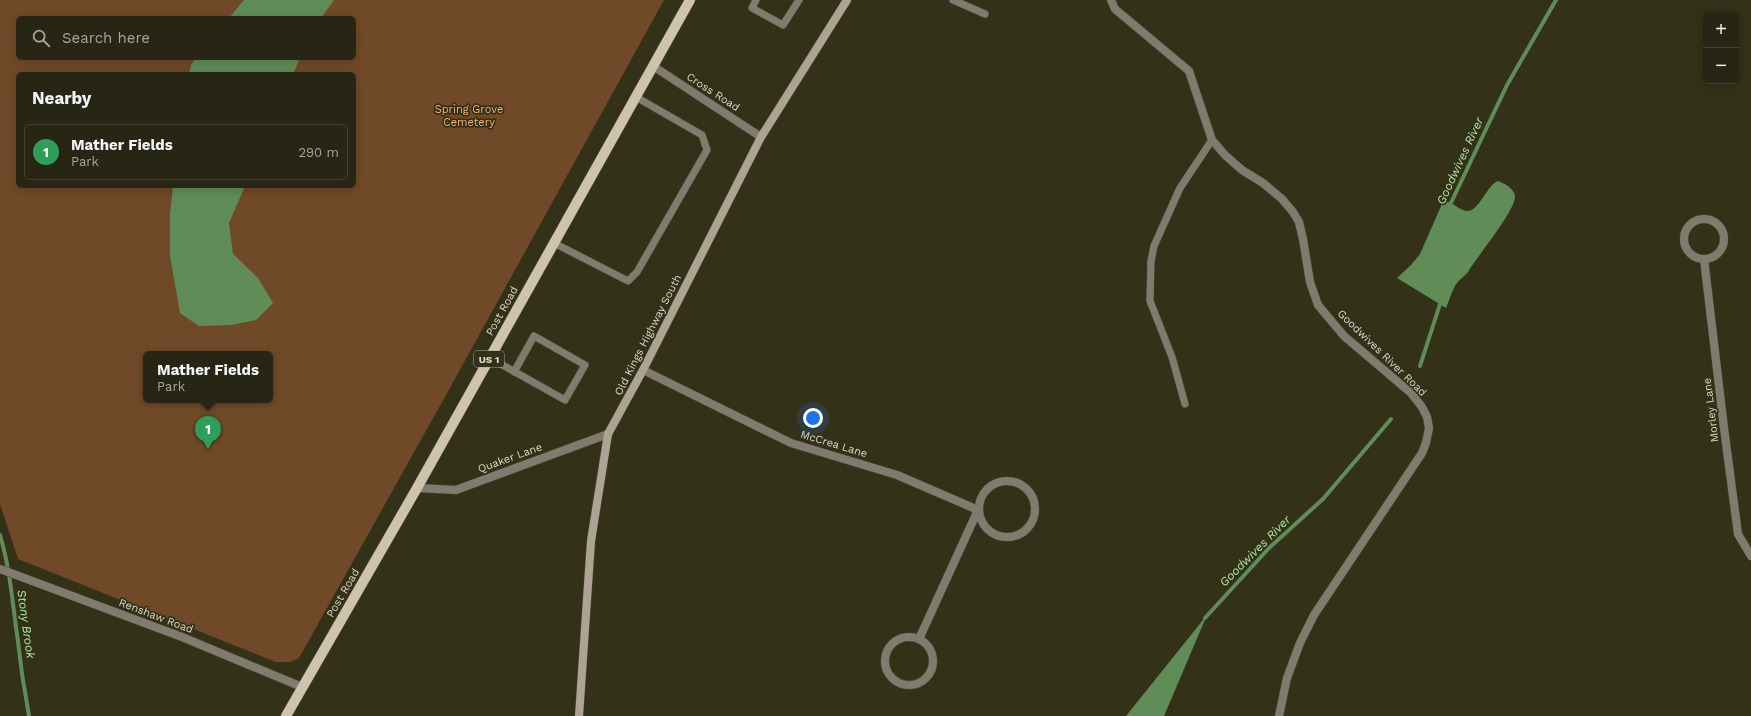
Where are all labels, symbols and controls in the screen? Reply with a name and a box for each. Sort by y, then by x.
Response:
map controls [1703,12,1739,84]
button: + [1703,12,1739,48]
search box [16,16,356,60]
icon: search [30,27,52,49]
text: Search here [62,29,150,47]
button: − [1703,48,1739,84]
street label: Cross Road [684,70,742,114]
text: Nearby [32,88,91,108]
park label: Spring Grove Cemetery [435,103,503,129]
water label: Goodwives River [1434,114,1487,207]
text: Mather Fields [71,136,173,154]
text: 1 [43,145,49,160]
text: 290 m [298,145,339,160]
text: Park [71,154,99,169]
street label: Old Kings Highway South [612,272,684,398]
street label: Post Road [483,284,521,338]
street label: Goodwives River Road [1335,307,1429,399]
popup [143,351,273,403]
road number: US 1 [474,351,504,367]
text: Mather Fields [157,361,259,379]
street label: Morley Lane [1701,377,1721,443]
text: Park [157,379,185,394]
your location [803,408,823,428]
pin: 1 [195,416,221,449]
street label: McCrea Lane [799,428,869,460]
street label: Quaker Lane [476,440,544,476]
water label: Goodwives River [1217,512,1294,589]
street label: Post Road [324,566,362,620]
water label: Stony Brook [14,589,38,660]
street label: Renshaw Road [117,596,195,636]

